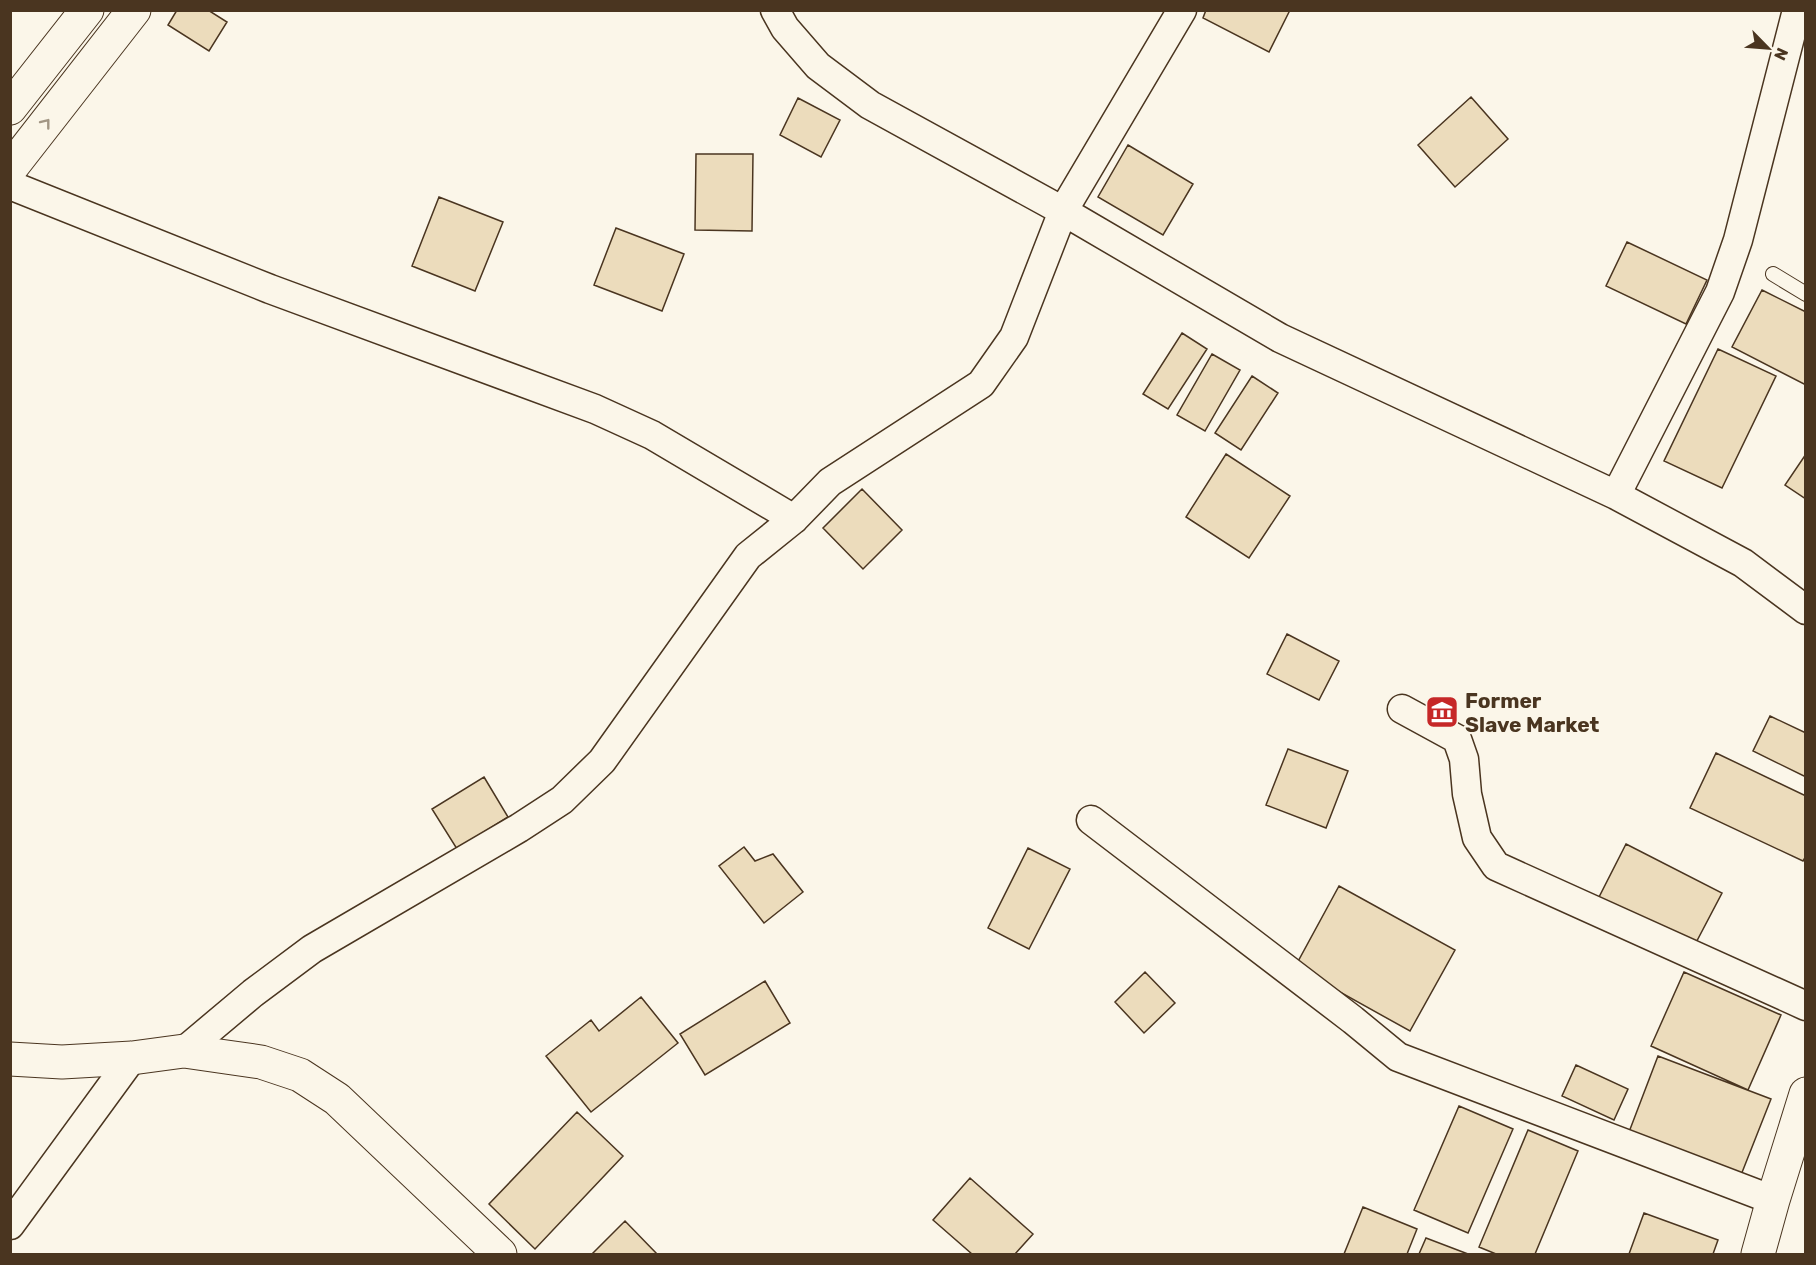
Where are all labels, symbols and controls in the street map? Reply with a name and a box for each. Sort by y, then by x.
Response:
north arrow [1738,18,1798,78]
text: N [1770,45,1792,63]
one-way arrow [39,118,50,129]
place label: Former Slave Market [1465,688,1600,737]
museum icon: Former Slave Market [1424,694,1460,730]

